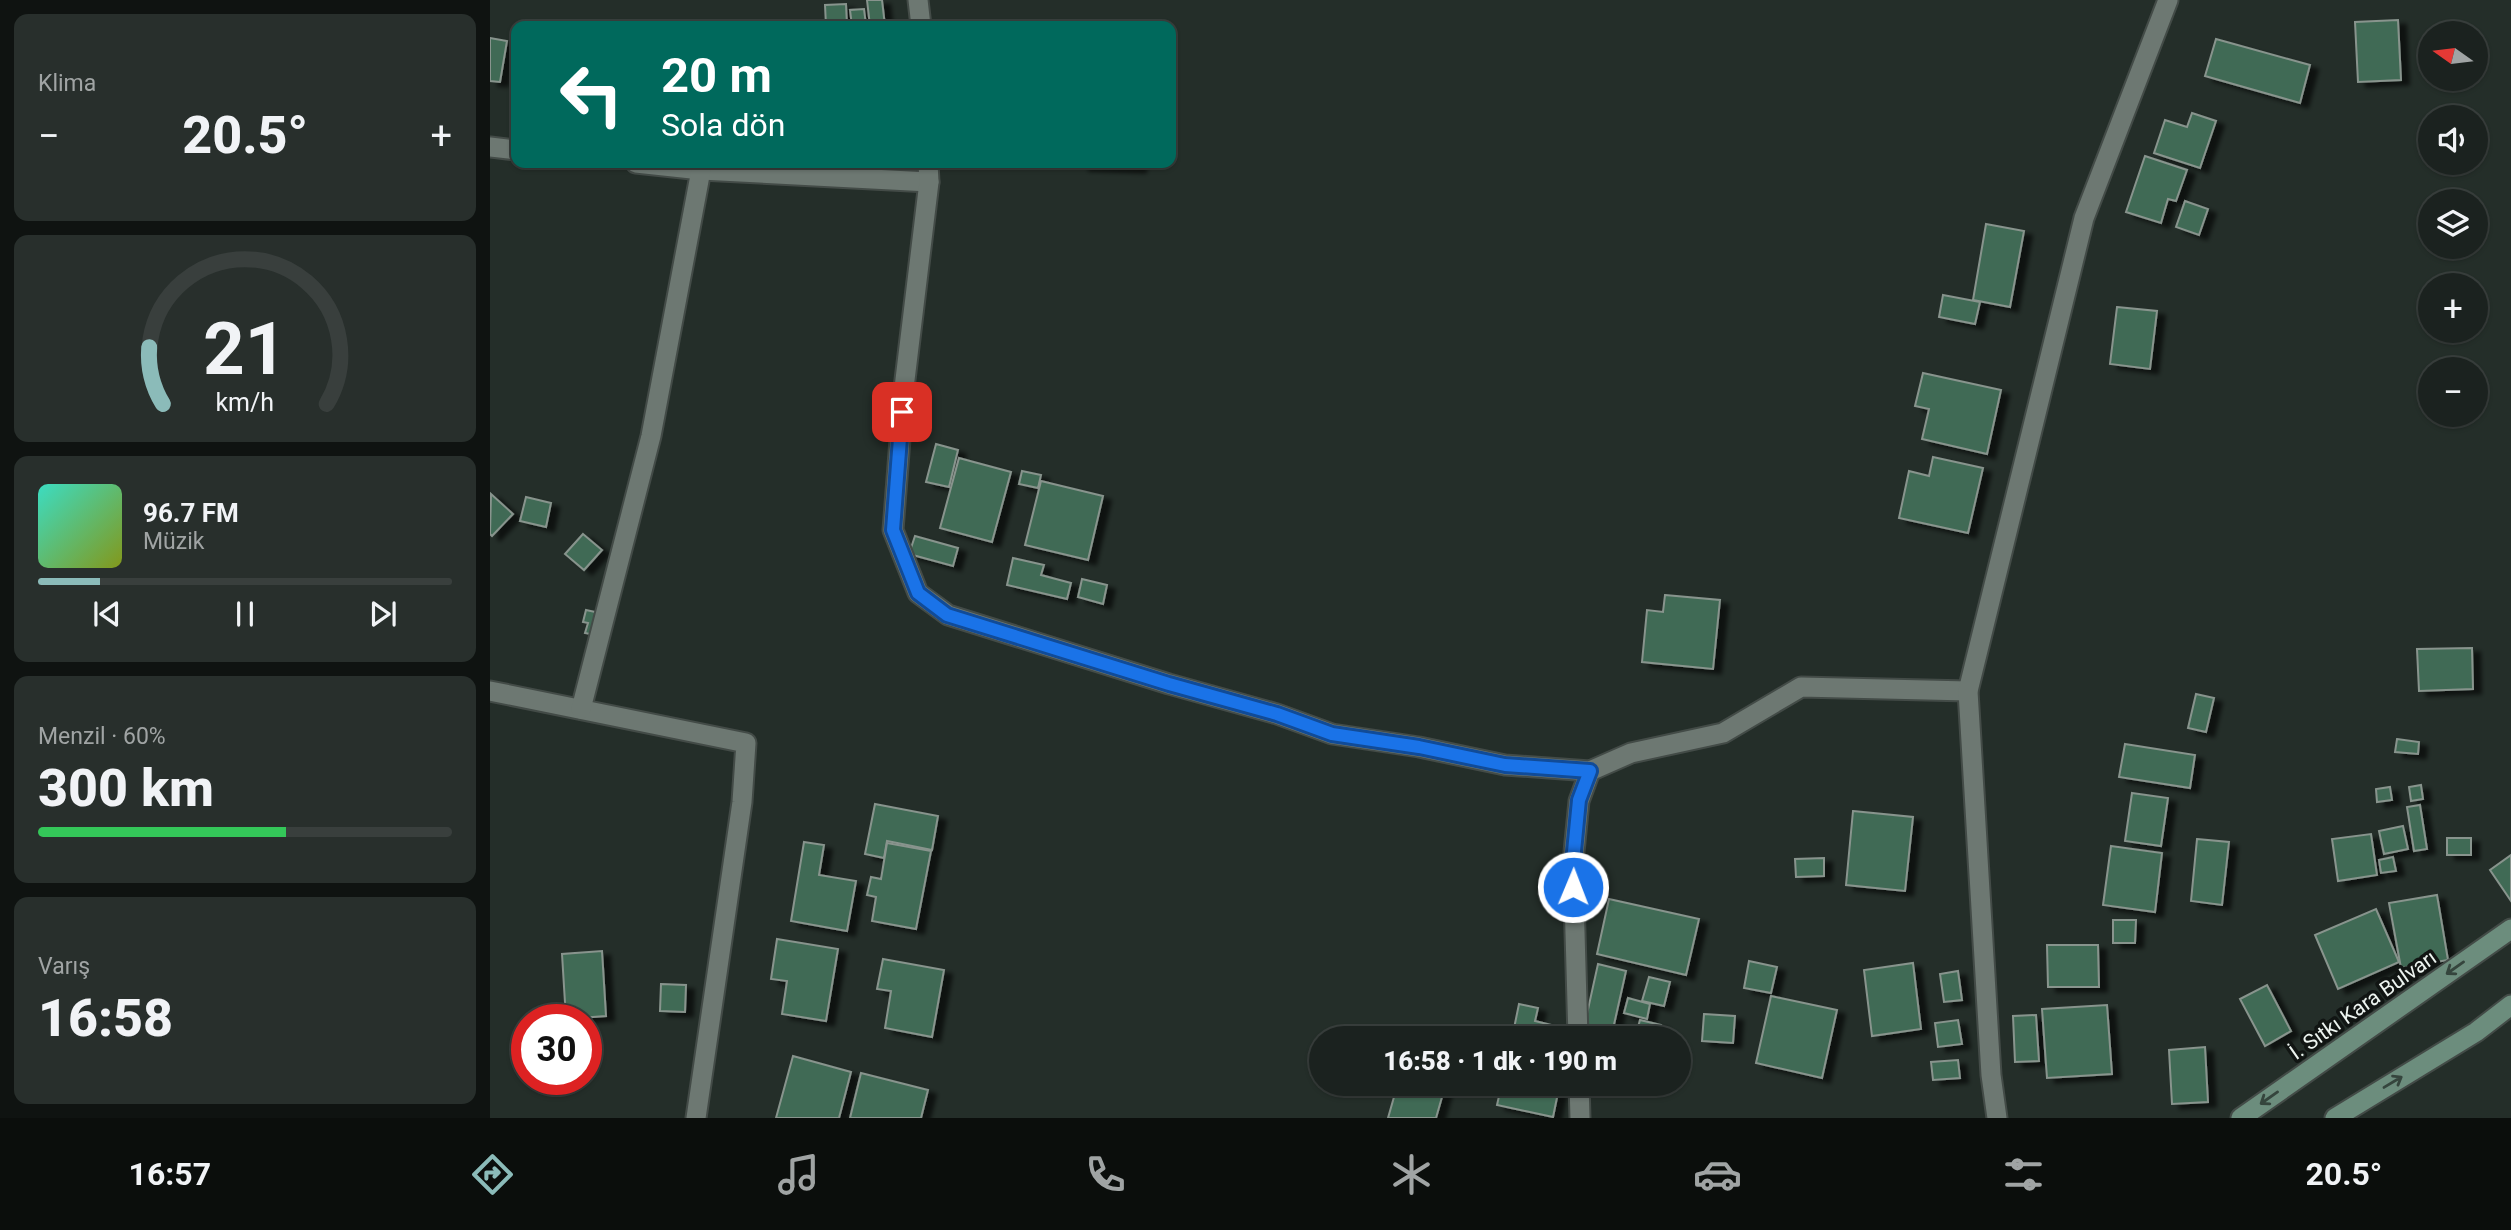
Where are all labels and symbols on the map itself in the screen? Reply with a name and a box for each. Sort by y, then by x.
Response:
north arrow [2418,21,2488,91]
pin [872,382,932,442]
position arrow [1536,850,1610,924]
street label: İ. Sıtkı Kara Bulvarı [2285,945,2441,1065]
one-way arrow [2446,961,2465,975]
speed limit sign: 30 [511,1004,602,1095]
one-way arrow [2383,1075,2403,1089]
one-way arrow [2259,1091,2279,1105]

